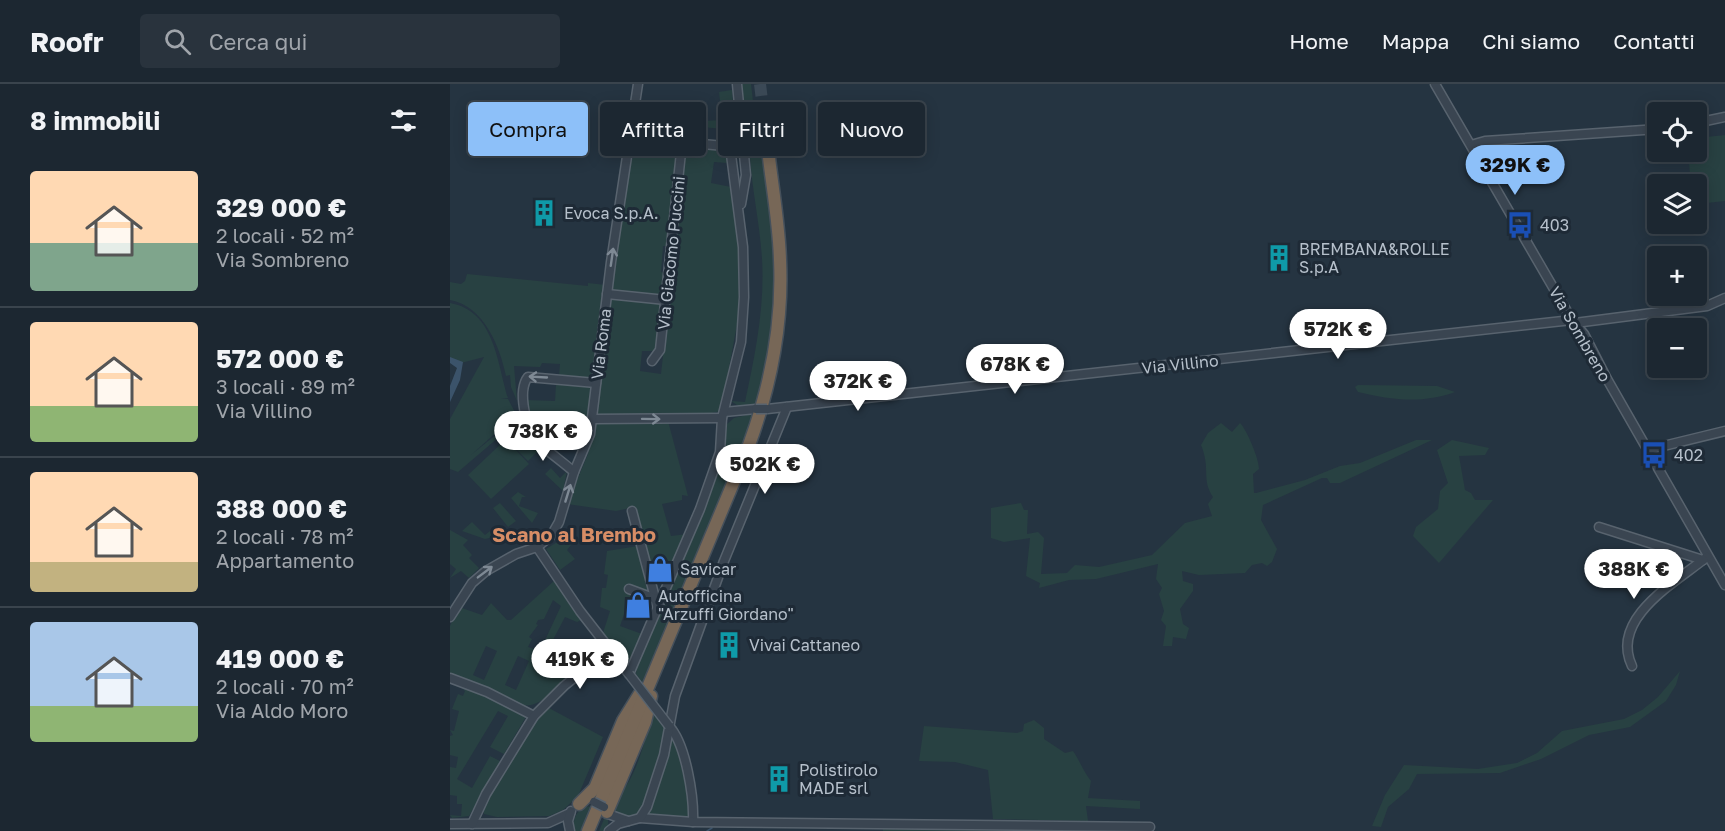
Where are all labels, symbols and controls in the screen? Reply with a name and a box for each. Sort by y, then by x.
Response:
search box [140,14,560,68]
text: Roofr [30,25,104,58]
icon: search [161,25,194,58]
text: Cerca qui [209,28,307,55]
text: Home [1289,28,1349,54]
text: Mappa [1382,28,1449,54]
text: Chi siamo [1482,28,1580,54]
text: Contatti [1613,28,1695,54]
chip: Compra [468,102,588,156]
chip: Affitta [600,102,706,156]
chip: Filtri [718,102,806,156]
chip: Nuovo [818,102,925,156]
map controls [1647,102,1707,378]
button: locate [1647,102,1707,162]
icon: filters [387,104,420,137]
text: 8 immobili [30,105,160,136]
pin: 329K € [1466,145,1564,196]
text: 329K € [1480,152,1550,176]
button: layers [1647,174,1707,234]
street label: Via Giacomo Puccini [653,175,689,331]
text: 329 000 € [216,192,346,223]
icon: home [78,195,150,267]
building icon: Evoca S.p.A. [529,198,559,228]
place label: Evoca S.p.A. [564,203,659,223]
bus stop icon: 403 [1505,210,1535,240]
place label: 403 [1540,215,1569,235]
text: 2 locali · 52 m² [216,223,354,247]
place label: BREMBANA&ROLLE S.p.A [1299,239,1450,277]
building icon: BREMBANA&ROLLE S.p.A [1264,243,1294,273]
button: + [1647,246,1707,306]
text: Via Sombreno [216,247,349,271]
one-way arrow [607,247,618,267]
street label: Via Sombreno [1545,283,1615,385]
street label: Via Roma [587,307,615,381]
pin: 572K € [1289,309,1387,360]
text: 572K € [1304,316,1372,340]
button: − [1647,318,1707,378]
text: 572 000 € [216,343,344,374]
pin: 678K € [966,344,1064,395]
icon: home [78,346,150,418]
street label: Via Villino [1141,350,1219,378]
text: 678K € [980,351,1050,375]
pin: 372K € [809,361,907,412]
text: 372K € [824,368,892,392]
one-way arrow [529,372,549,383]
text: 3 locali · 89 m² [216,374,355,398]
text: Via Villino [216,398,312,422]
pin: 738K € [494,411,592,462]
one-way arrow [641,413,661,425]
text: 738K € [508,418,578,442]
bus stop icon: 402 [1639,440,1669,470]
pin: 502K € [716,444,814,495]
place label: 402 [1674,445,1703,465]
text: 502K € [730,451,801,475]
one-way arrow [563,484,574,503]
text: 388 000 € [216,493,347,524]
icon: home [78,496,150,568]
district label: Scano al Brembo [492,522,656,546]
text: 2 locali · 78 m² [216,524,353,548]
text: Appartamento [216,548,354,572]
pin: 388K € [1585,549,1683,600]
shop icon: Savicar [645,554,675,584]
text: 388K € [1598,556,1670,580]
place label: Savicar [680,559,736,579]
one-way arrow [477,566,493,578]
place label: Autofficina "Arzuffi Giordano" [658,586,794,624]
shop icon: Autofficina "Arzuffi Giordano" [623,590,653,620]
building icon: Vivai Cattaneo [714,630,744,660]
place label: Vivai Cattaneo [749,635,860,655]
pin: 419K € [531,639,629,690]
text: 419 000 € [216,643,344,674]
icon: home [78,646,150,718]
text: 419K € [545,646,615,670]
text: 2 locali · 70 m² [216,674,354,698]
text: Via Aldo Moro [216,698,348,722]
place label: Polistirolo MADE srl [799,760,878,798]
building icon: Polistirolo MADE srl [764,764,794,794]

